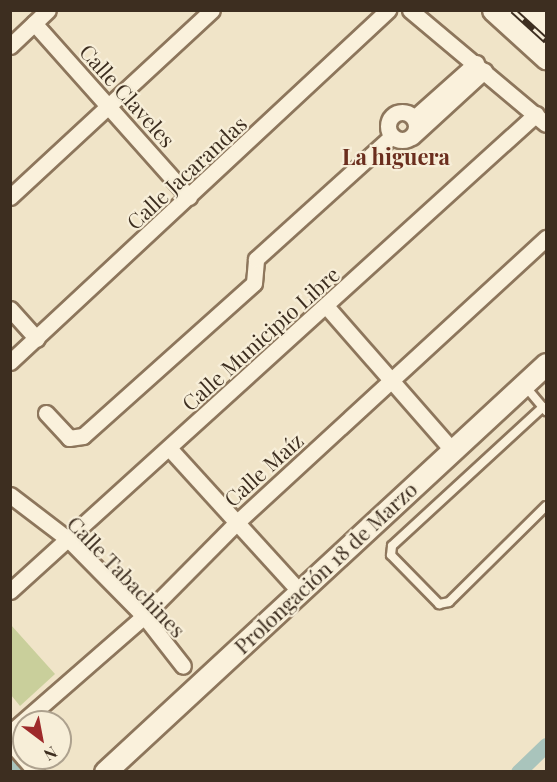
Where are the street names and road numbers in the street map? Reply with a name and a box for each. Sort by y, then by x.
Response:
street label: Calle Claveles [75,38,181,152]
street label: Calle Jacarandas [121,110,251,234]
street label: Calle Municipio Libre [176,261,344,415]
street label: Calle Maíz [218,427,308,511]
street label: Prolongación 18 de Marzo [228,476,422,658]
street label: Calle Tabachines [63,510,191,642]

